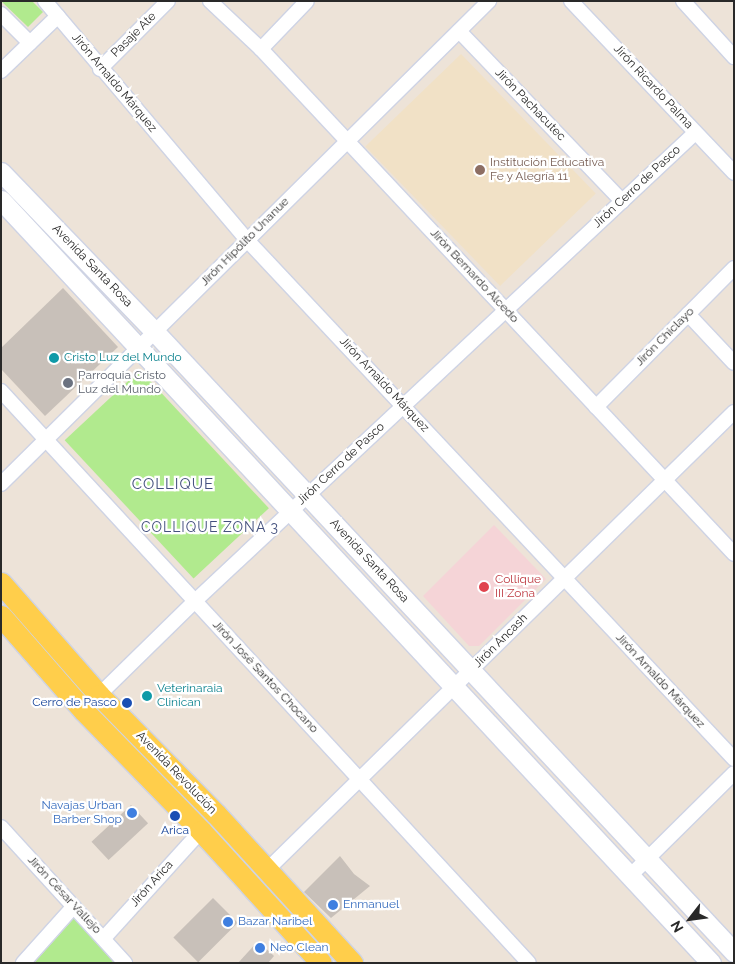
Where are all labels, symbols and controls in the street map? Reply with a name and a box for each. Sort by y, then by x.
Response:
street label: Pasaje Ate [108,9,160,61]
street label: Jirón Arnaldo Márquez [68,31,160,135]
street label: Jirón Ricardo Palma [610,42,696,132]
street label: Jirón Pachacutec [492,66,568,144]
street label: Jirón Cerro de Pasco [590,143,684,231]
place label: Institución Educativa Fe y Alegría 11 [490,156,604,184]
marker: Institución Educativa Fe y Alegría 11 [474,164,486,176]
street label: Jirón Hipólito Unanue [198,195,292,289]
street label: Avenida Santa Rosa [49,222,135,310]
street label: Jirón Bernardo Alcedo [427,226,521,326]
street label: Jirón Chiclayo [633,305,697,369]
street label: Jirón Arnaldo Márquez [336,334,432,436]
place label: Cristo Luz del Mundo [64,351,182,365]
marker: Cristo Luz del Mundo [48,352,60,364]
place label: Parroquia Cristo Luz del Mundo [78,369,166,397]
marker: Parroquia Cristo Luz del Mundo [62,377,74,389]
street label: Jirón Cerro de Pasco [294,420,388,508]
district label: COLLIQUE [131,476,215,494]
street label: Avenida Santa Rosa [327,516,411,606]
district label: COLLIQUE ZONA 3 [139,519,281,535]
place label: Collique III Zona [495,573,541,601]
marker: Collique III Zona [477,580,491,594]
street label: Jirón Ancash [471,611,531,671]
street label: Jirón José Santos Chocano [209,618,321,736]
street label: Jirón Arnaldo Márquez [612,630,708,732]
place label: Veterinaraia Clinican [157,682,223,710]
marker: Veterinaraia Clinican [141,690,153,702]
place label: Cerro de Pasco [32,696,117,710]
marker: Cerro de Pasco [121,697,133,709]
street label: Avenida Revolución [133,729,219,817]
place label: Navajas Urban Barber Shop [41,799,122,827]
marker: Navajas Urban Barber Shop [126,807,138,819]
marker: Arica [169,810,181,822]
place label: Arica [161,824,189,838]
street label: Jirón César Vallejo [24,853,104,937]
street label: Jirón Arica [127,858,177,910]
north arrow [665,894,715,944]
place label: Enmanuel [343,898,399,912]
marker: Enmanuel [327,899,339,911]
place label: Bazar Naribel [238,915,313,929]
marker: Bazar Naribel [222,916,234,928]
text: N [667,918,687,935]
place label: Neo Clean [270,941,328,955]
marker: Neo Clean [254,942,266,954]

